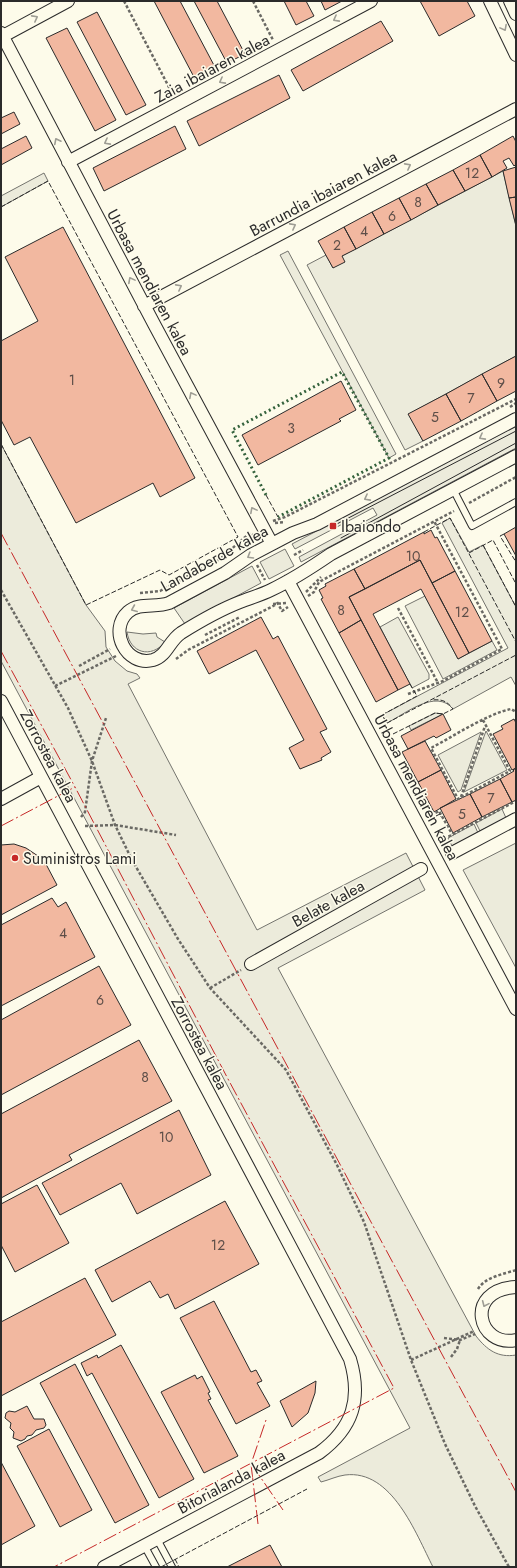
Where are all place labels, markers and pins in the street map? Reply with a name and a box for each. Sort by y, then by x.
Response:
place label: Ibaiondo [341,515,401,538]
marker: Ibaiondo [328,521,338,531]
place label: Suministros Lami [23,847,136,870]
marker: Suministros Lami [10,853,20,863]

